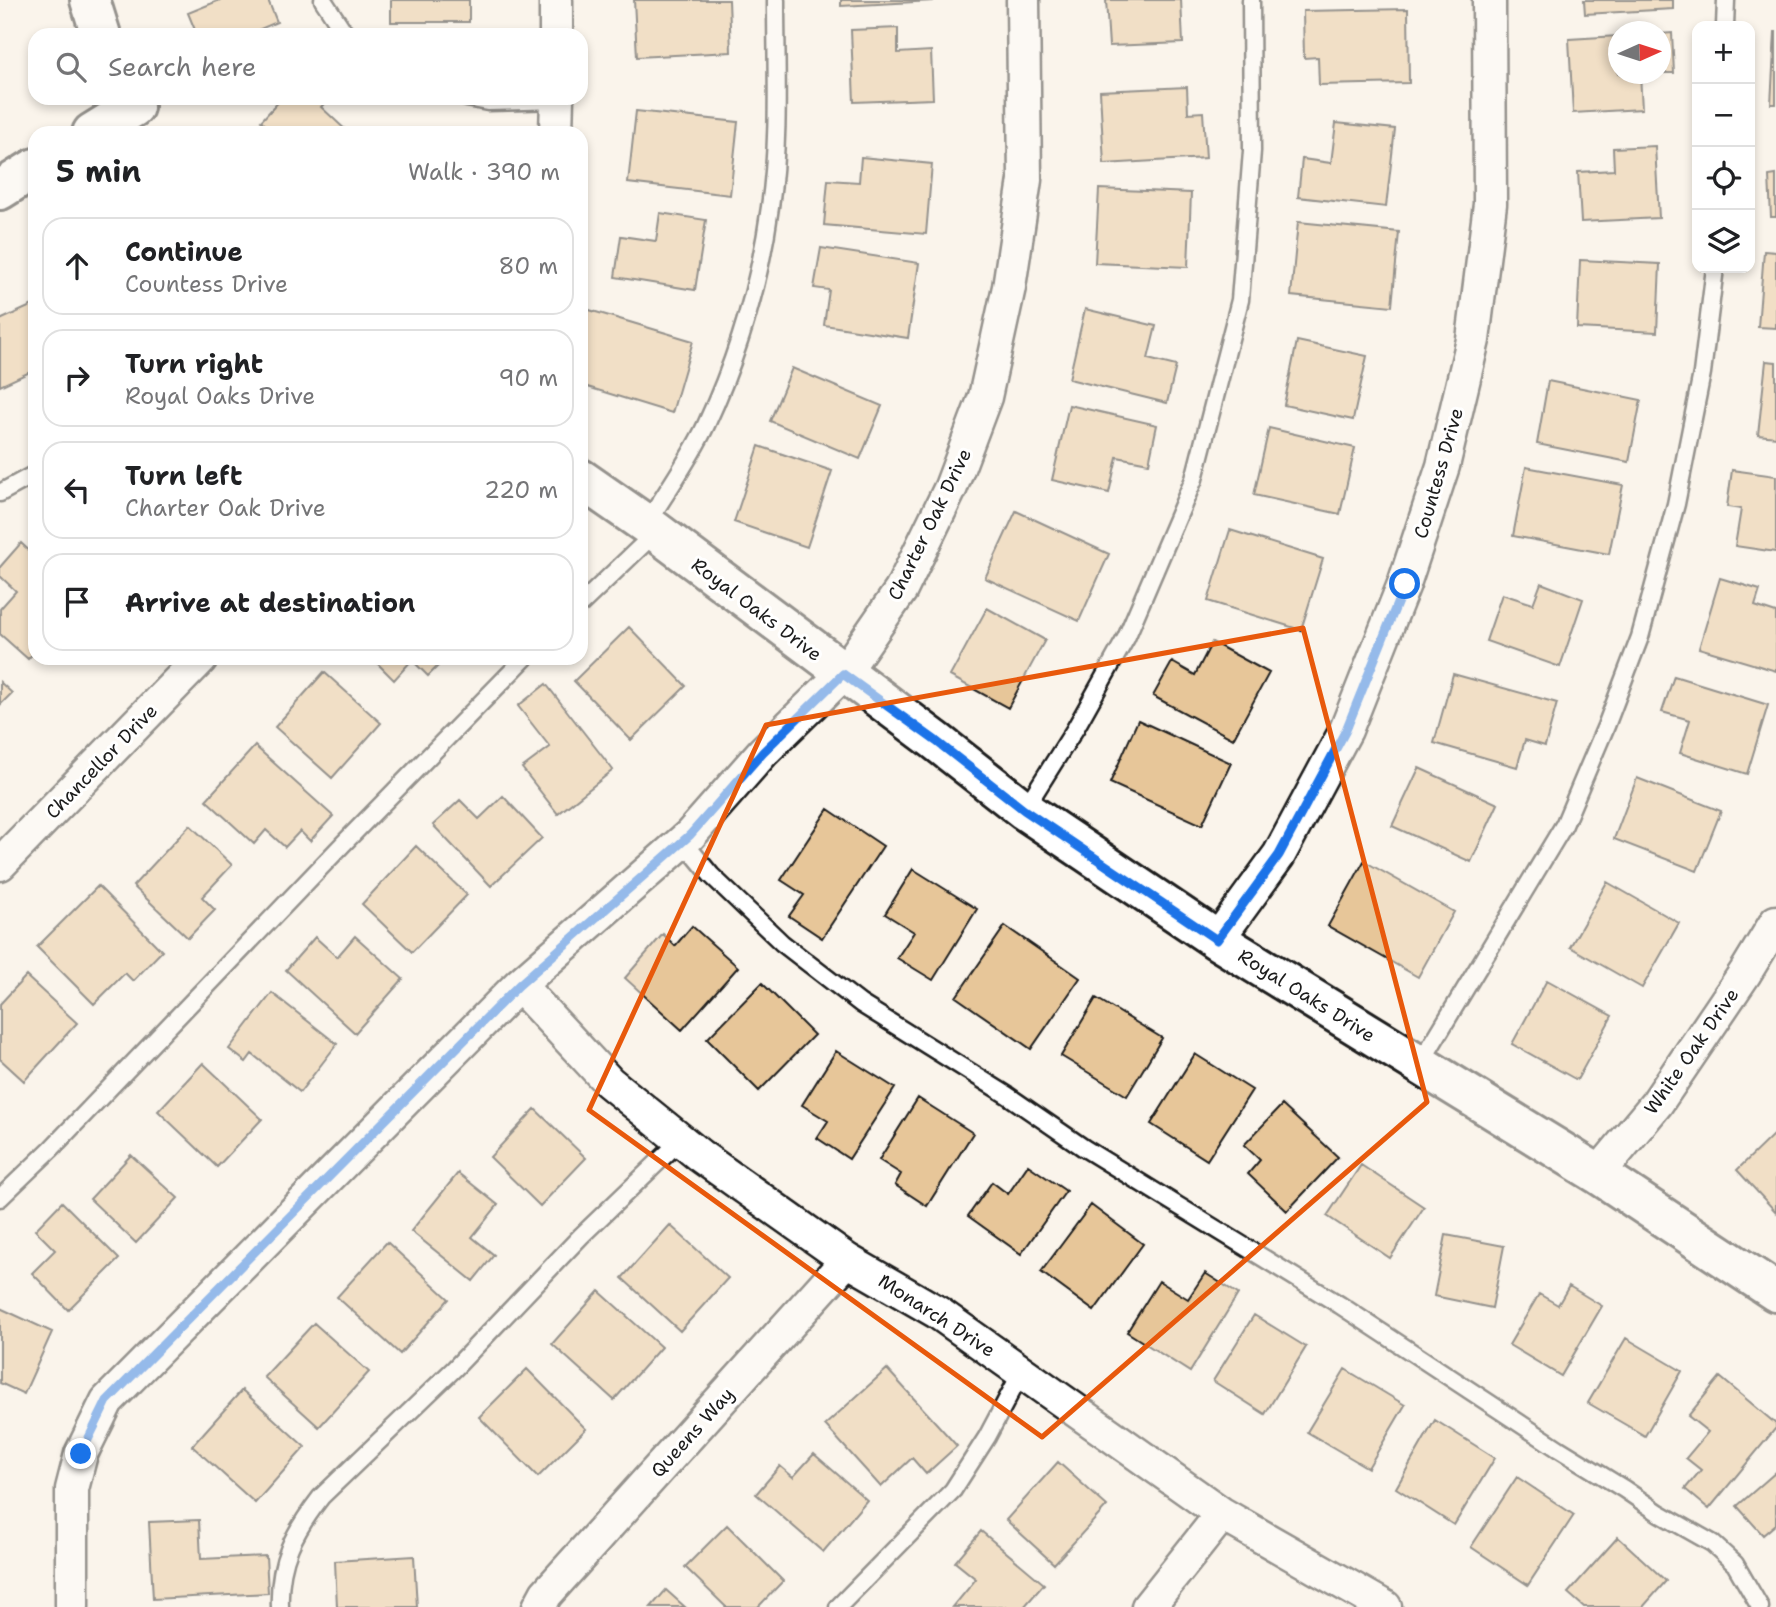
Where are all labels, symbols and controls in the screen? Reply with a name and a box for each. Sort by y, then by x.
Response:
north arrow [1608,21,1671,84]
map controls [1692,21,1755,273]
button: + [1692,21,1755,84]
search box [28,28,588,105]
icon: search [52,48,90,86]
text: Search here [108,49,257,84]
button: − [1692,84,1755,147]
button: locate [1692,147,1755,210]
text: 5 min [56,151,141,192]
text: Walk · 390 m [408,157,560,187]
button: layers [1692,210,1755,273]
text: Continue [125,234,243,269]
icon: ahead [58,247,96,285]
text: 80 m [499,251,558,281]
text: Countess Drive [125,269,288,299]
text: Turn right [125,346,263,381]
icon: right [58,359,96,397]
text: 90 m [498,363,558,393]
text: Royal Oaks Drive [125,381,315,411]
street label: Countess Drive [1408,405,1469,541]
street label: Charter Oak Drive [882,444,977,604]
text: Turn left [125,458,242,493]
icon: left [58,471,96,509]
text: 220 m [484,475,558,505]
text: Charter Oak Drive [125,493,326,523]
street label: Royal Oaks Drive [686,552,827,667]
route start [1389,568,1420,599]
icon: arrive [58,583,96,621]
text: Arrive at destination [125,585,415,620]
street label: Chancellor Drive [40,698,163,824]
street label: Royal Oaks Drive [1233,943,1380,1048]
street label: White Oak Drive [1638,983,1744,1119]
street label: Monarch Drive [873,1268,1000,1363]
street label: Queens Way [645,1382,739,1483]
route end [65,1438,96,1469]

